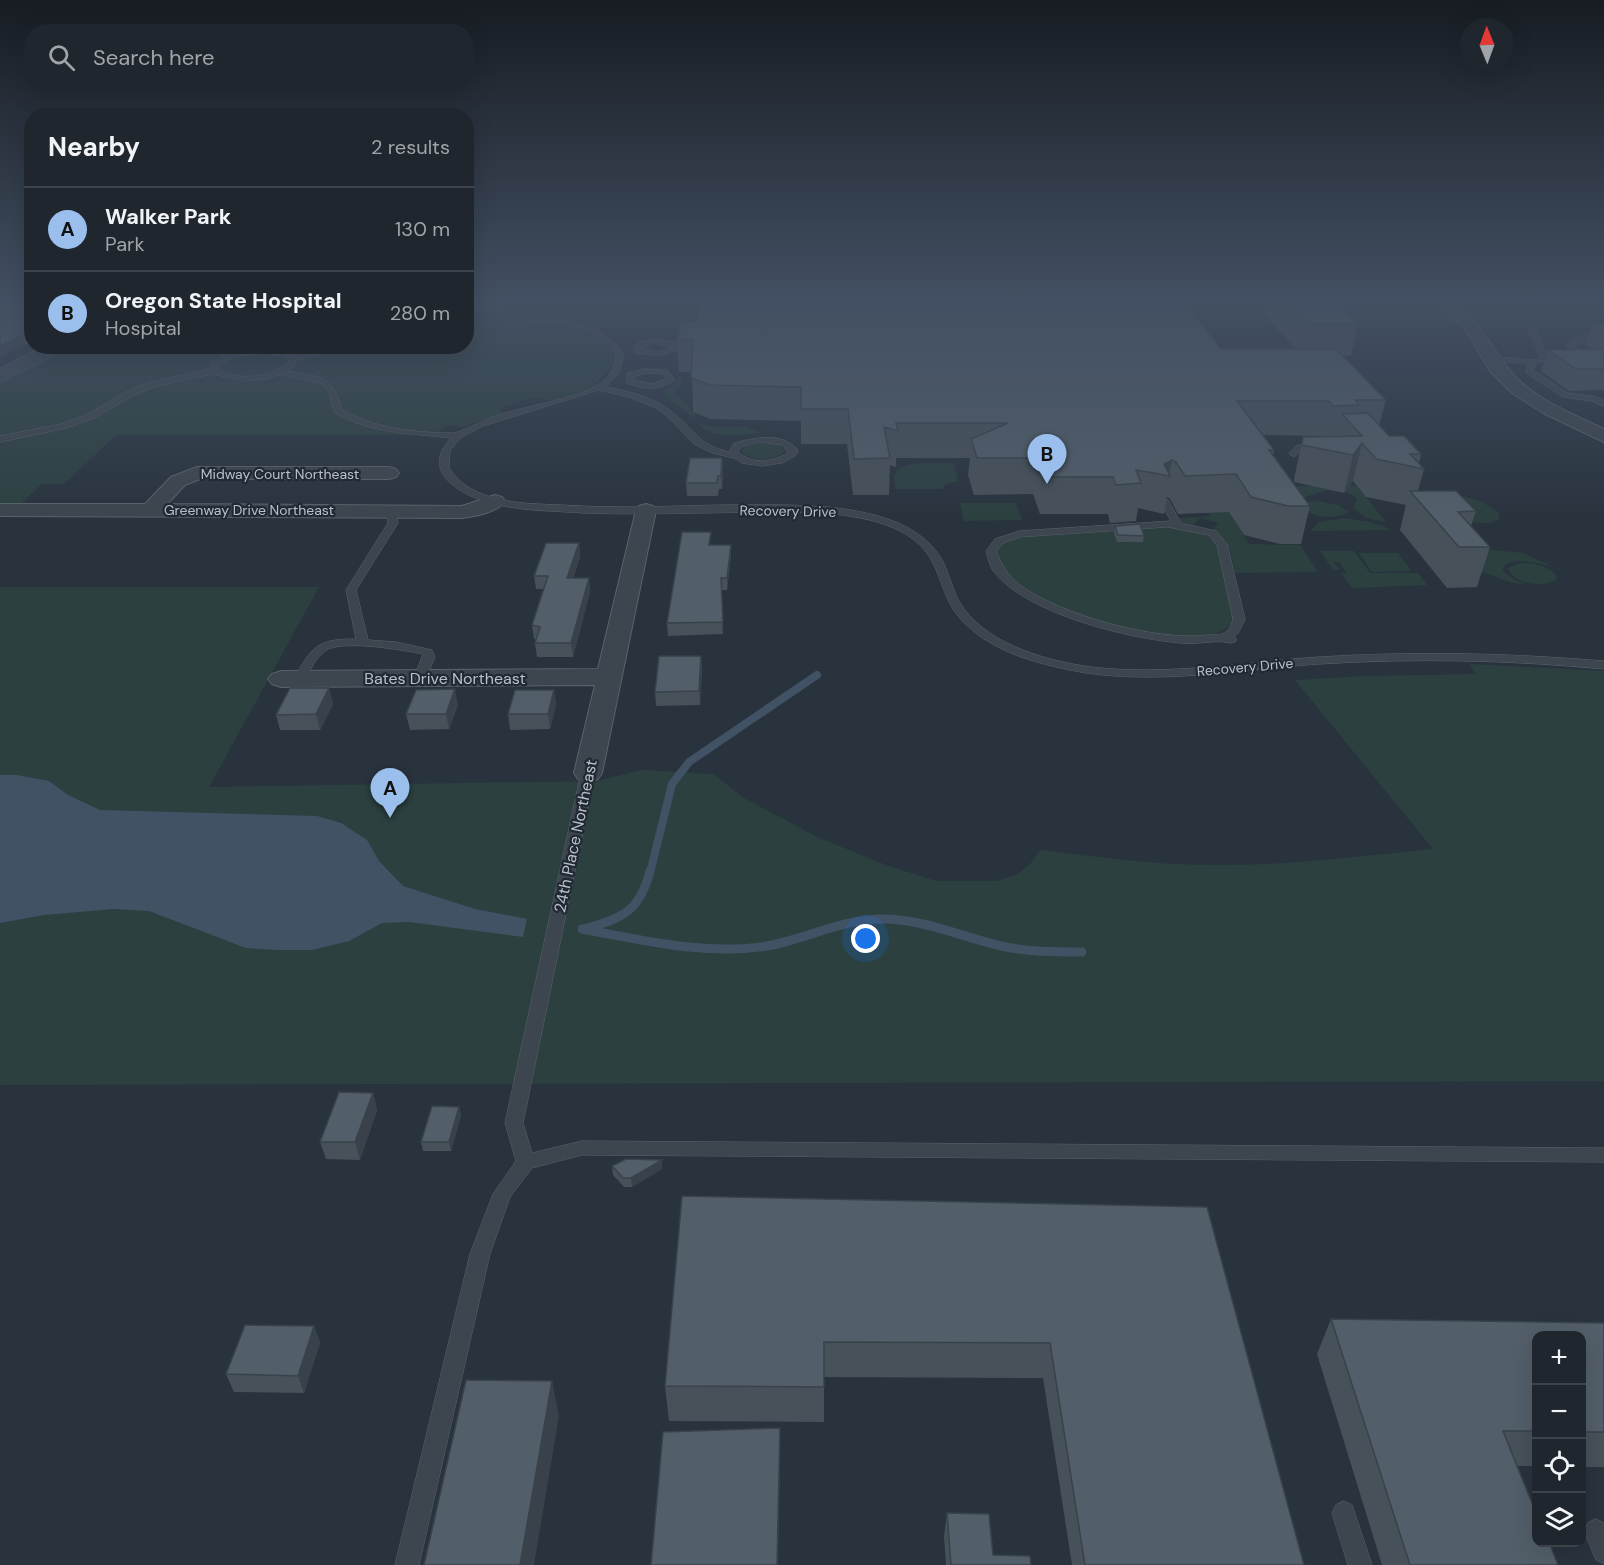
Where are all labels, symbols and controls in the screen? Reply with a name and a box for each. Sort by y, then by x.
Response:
north arrow [1460,18,1514,72]
search box [24,24,474,90]
icon: search [45,41,78,74]
text: Search here [93,43,214,72]
text: Nearby [48,130,140,164]
text: 2 results [371,134,450,160]
text: Walker Park [105,202,231,231]
text: A [60,216,75,242]
text: 130 m [395,216,450,242]
text: Park [105,231,145,257]
text: Oregon State Hospital [105,286,342,315]
text: B [61,300,74,326]
text: 280 m [390,300,450,326]
text: Hospital [105,315,181,341]
pin: B [1028,434,1066,484]
street label: Midway Court Northeast [201,465,359,483]
street label: Greenway Drive Northeast [164,501,334,519]
street label: Recovery Drive [740,501,837,521]
street label: Recovery Drive [1196,654,1294,680]
street label: Bates Drive Northeast [364,668,526,689]
street label: 24th Place Northeast [549,758,602,915]
pin: A [370,768,410,818]
your location [851,924,880,953]
map controls [1532,1331,1586,1547]
button: + [1532,1331,1586,1385]
button: − [1532,1385,1586,1439]
button: locate [1532,1439,1586,1493]
button: layers [1532,1493,1586,1547]

